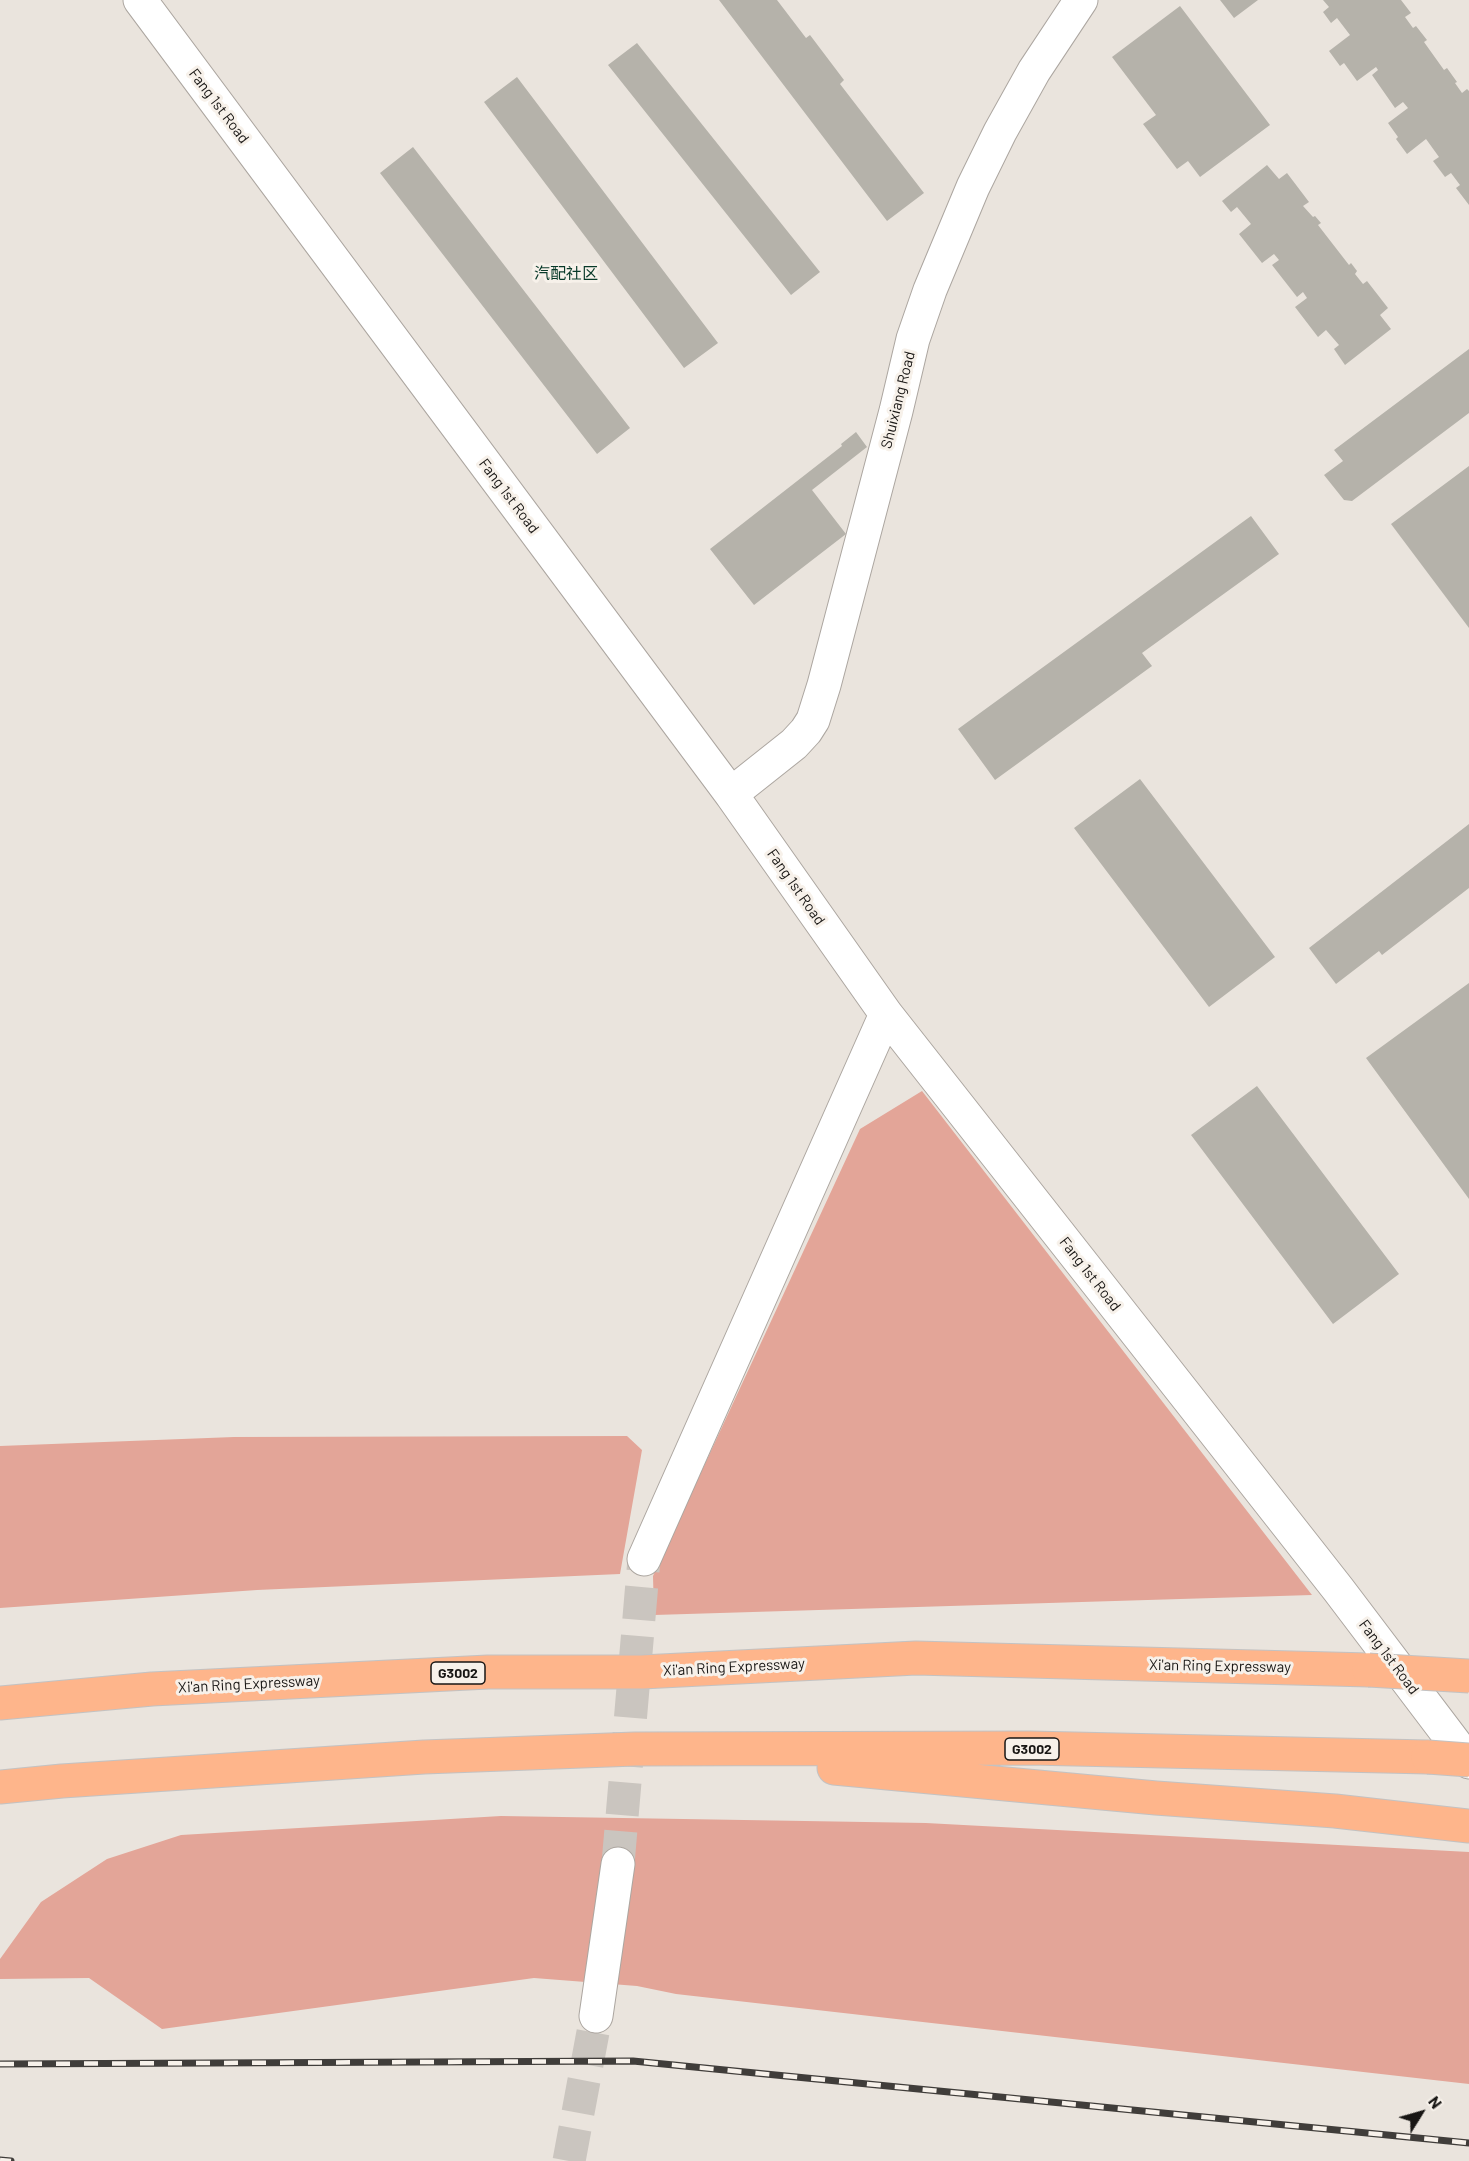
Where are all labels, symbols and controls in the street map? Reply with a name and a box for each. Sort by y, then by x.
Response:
street label: Fang 1st Road [185,65,253,147]
district label: 汽配社区 [534,264,598,284]
street label: Shuixiang Road [877,349,919,451]
street label: Fang 1st Road [475,455,543,537]
street label: Fang 1st Road [763,845,829,929]
street label: Fang 1st Road [1056,1233,1124,1315]
street label: Fang 1st Road [1355,1616,1423,1698]
street label: Xi'an Ring Expressway [663,1654,805,1680]
street label: Xi'an Ring Expressway [1149,1656,1291,1676]
road number: G3002 [431,1662,485,1684]
street label: Xi'an Ring Expressway [178,1671,320,1697]
road number: G3002 [1005,1738,1059,1760]
north arrow [1391,2083,1451,2143]
text: N [1425,2092,1447,2112]

